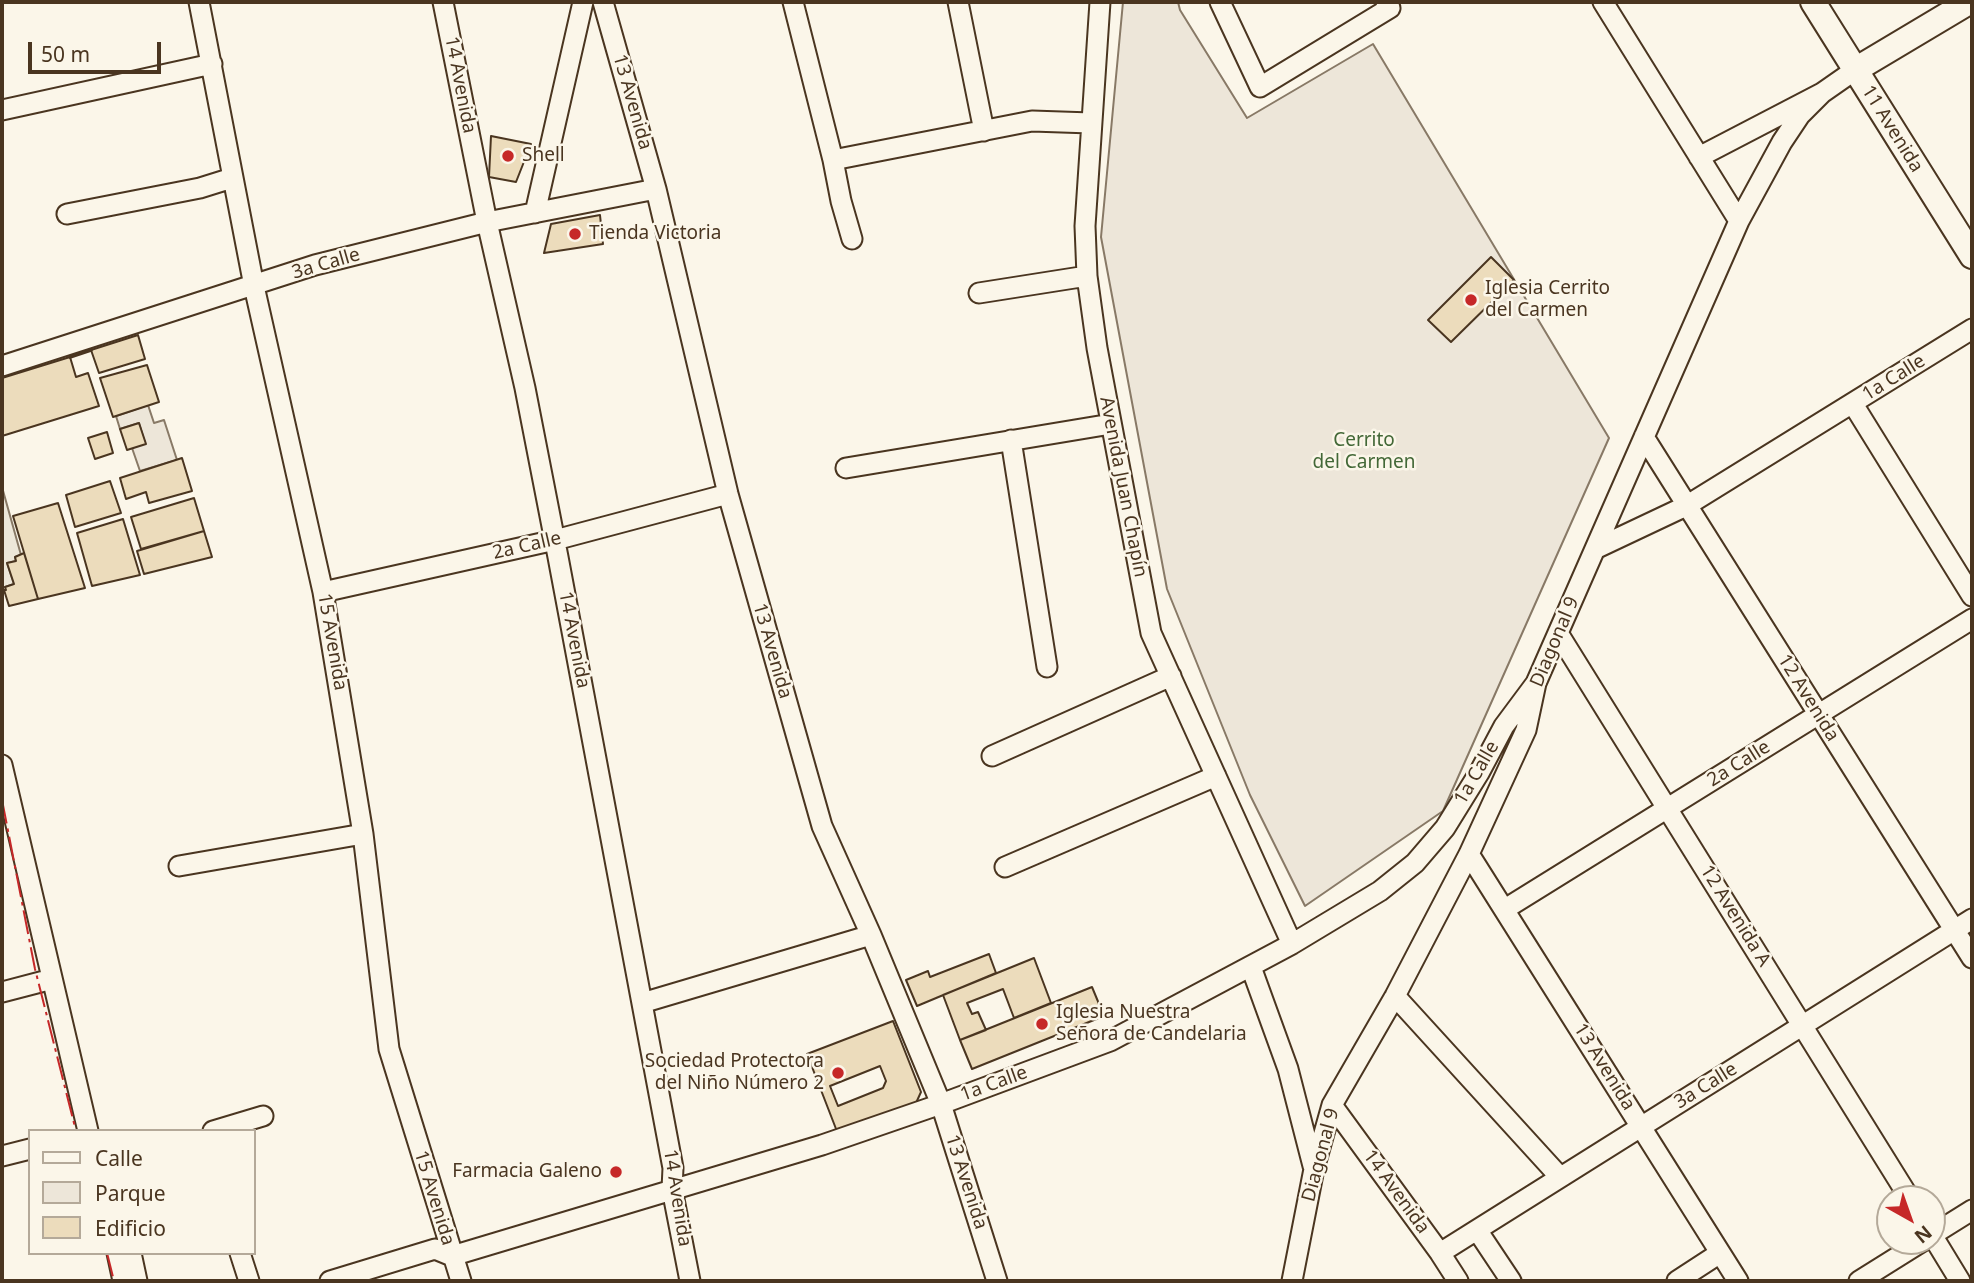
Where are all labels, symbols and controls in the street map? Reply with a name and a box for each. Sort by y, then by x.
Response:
scale bar [32,28,164,72]
street label: 14 Avenida [439,35,481,135]
text: 50 m [41,40,90,68]
street label: 13 Avenida [608,52,656,152]
street label: 11 Avenida [1856,81,1928,177]
place label: Shell [522,145,565,167]
marker: Shell [500,148,516,164]
place label: Tienda Victoria [589,223,721,245]
marker: Tienda Victoria [567,226,583,242]
street label: 3a Calle [289,243,363,285]
place label: Iglesia Cerrito del Carmen [1485,278,1610,322]
marker: Iglesia Cerrito del Carmen [1463,292,1479,308]
street label: 1a Calle [1858,350,1930,406]
street label: Avenida Juan Chapín [1094,395,1152,579]
park label: Cerrito del Carmen [1313,430,1415,474]
street label: 2a Calle [491,527,563,565]
street label: 14 Avenida [553,590,595,690]
street label: 15 Avenida [312,592,352,692]
street label: Diagonal 9 [1526,593,1584,691]
street label: 13 Avenida [748,601,796,701]
street label: 12 Avenida [1772,650,1844,746]
street label: 2a Calle [1703,736,1775,792]
street label: 1a Calle [1450,737,1504,809]
street label: 12 Avenida A [1695,861,1775,971]
place label: Iglesia Nuestra Señora de Candelaria [1056,1002,1247,1046]
marker: Iglesia Nuestra Señora de Candelaria [1034,1016,1050,1032]
street label: 13 Avenida [1568,1019,1640,1115]
place label: Sociedad Protectora del Niño Número 2 [645,1051,824,1095]
street label: 3a Calle [1670,1058,1742,1114]
street label: 1a Calle [957,1061,1031,1107]
marker: Sociedad Protectora del Niño Número 2 [830,1065,846,1081]
street label: Diagonal 9 [1298,1106,1344,1204]
legend [28,1129,256,1255]
street label: 13 Avenida [940,1132,992,1232]
text: Calle [95,1144,143,1172]
street label: 14 Avenida [1358,1146,1434,1238]
street label: 15 Avenida [409,1148,459,1248]
street label: 14 Avenida [658,1148,696,1248]
place label: Farmacia Galeno [452,1161,602,1183]
marker: Farmacia Galeno [608,1164,624,1180]
text: Parque [95,1179,165,1207]
north arrow [1876,1185,1946,1255]
text: Edificio [95,1214,166,1242]
text: N [1909,1220,1937,1249]

